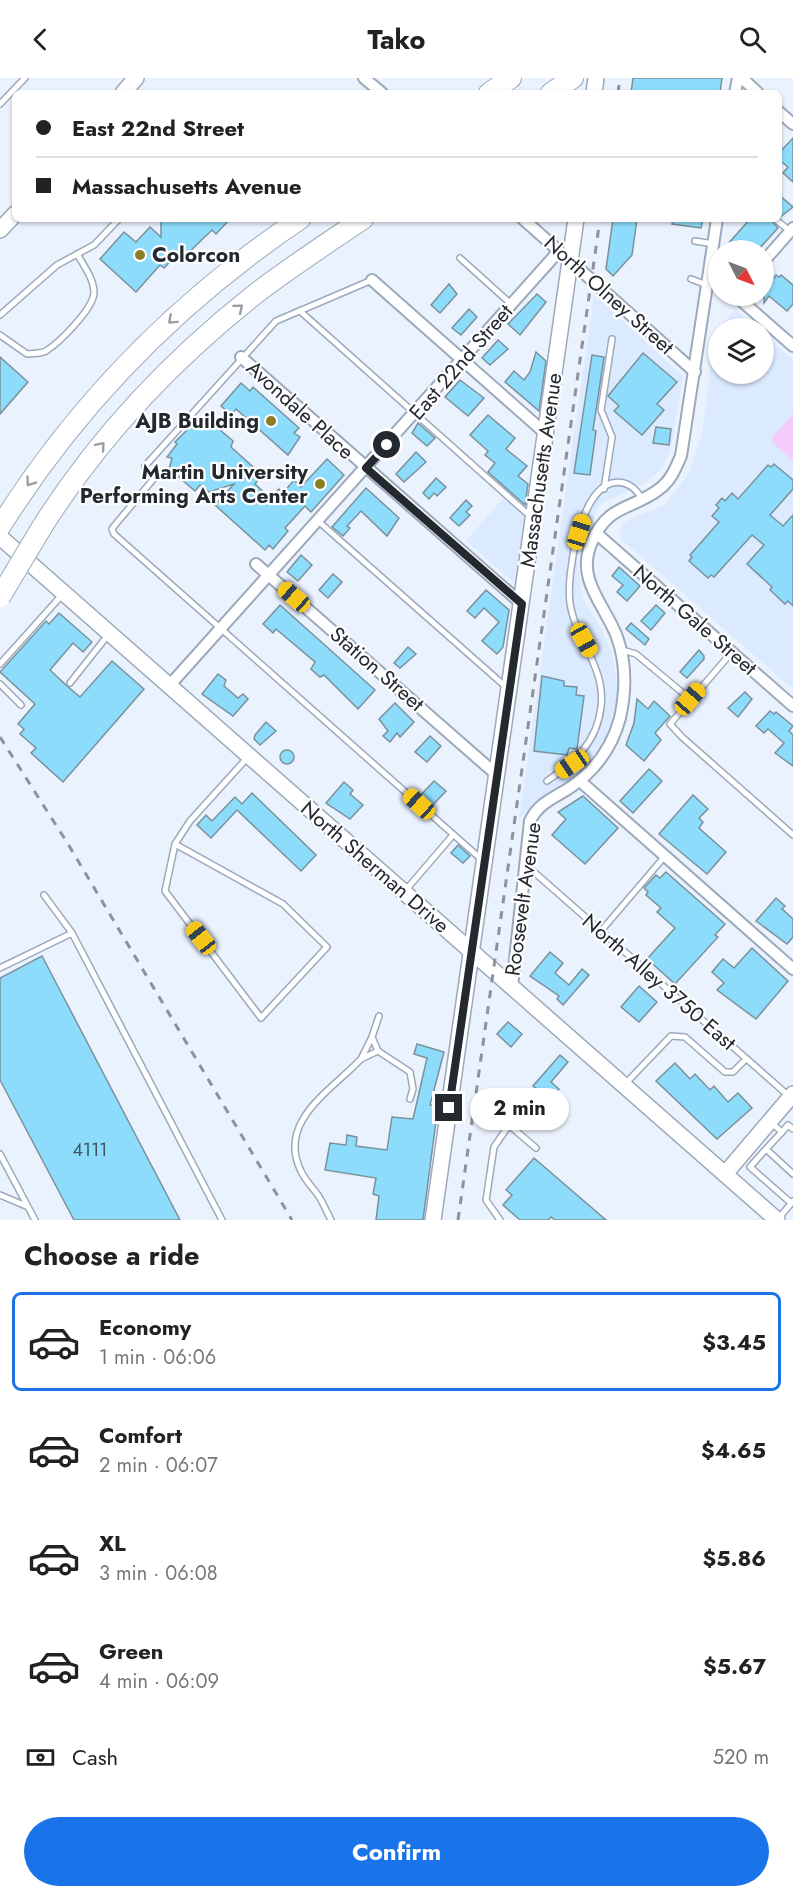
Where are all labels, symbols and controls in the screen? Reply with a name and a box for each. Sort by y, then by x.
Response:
text: Tako [367,20,426,59]
icon: back [24,23,57,56]
icon: search [736,23,769,56]
text: East 22nd Street [72,112,244,144]
text: Massachusetts Avenue [72,170,302,202]
street label: North Olney Street [537,228,681,362]
place label: Colorcon [152,240,240,270]
north arrow [708,240,774,306]
map controls [708,240,774,384]
marker: Colorcon [133,248,147,262]
street label: East 22nd Street [402,298,520,426]
one-way arrow [232,304,243,315]
one-way arrow [168,313,178,324]
button: layers [708,318,774,384]
street label: Avondale Place [240,354,361,467]
street label: Massachusetts Avenue [513,371,570,569]
place label: AJB Building [134,406,259,436]
marker: AJB Building [264,414,278,428]
route start [373,431,400,458]
one-way arrow [94,442,105,453]
place label: Martin University Performing Arts Center [80,457,309,511]
one-way arrow [26,475,37,486]
marker: Martin University Performing Arts Center [313,477,327,491]
car [565,512,593,552]
street label: North Gale Street [626,558,764,682]
car [275,578,313,616]
street label: Station Street [323,620,431,718]
car [567,620,601,660]
car [671,680,709,718]
car [552,746,592,782]
car [400,785,438,823]
street label: North Sherman Drive [294,794,456,940]
street label: Roosevelt Avenue [497,820,549,978]
street label: North Alley 3750 East [576,907,742,1057]
car [183,918,219,958]
callout: 2 min [470,1087,569,1129]
route end [435,1094,462,1121]
text: 2 min [493,1094,546,1123]
house number: 4111 [73,1137,107,1163]
text: Choose a ride [24,1236,199,1275]
text: Economy [99,1311,191,1343]
icon: car [27,1315,81,1369]
text: $3.45 [702,1326,766,1358]
text: 1 min · 06:06 [99,1343,216,1372]
text: Comfort [99,1419,182,1451]
icon: car [27,1423,81,1477]
text: $4.65 [701,1434,766,1466]
text: 2 min · 06:07 [99,1451,218,1480]
text: XL [99,1527,126,1559]
icon: car [27,1531,81,1585]
text: $5.86 [703,1542,766,1574]
text: 3 min · 06:08 [99,1559,218,1588]
text: Green [99,1635,163,1667]
icon: car [27,1639,81,1693]
text: $5.67 [703,1650,766,1682]
text: 4 min · 06:09 [99,1667,219,1696]
icon: cash [24,1741,57,1774]
text: Cash [72,1741,118,1773]
text: 520 m [713,1743,769,1772]
button: Confirm [24,1817,769,1886]

